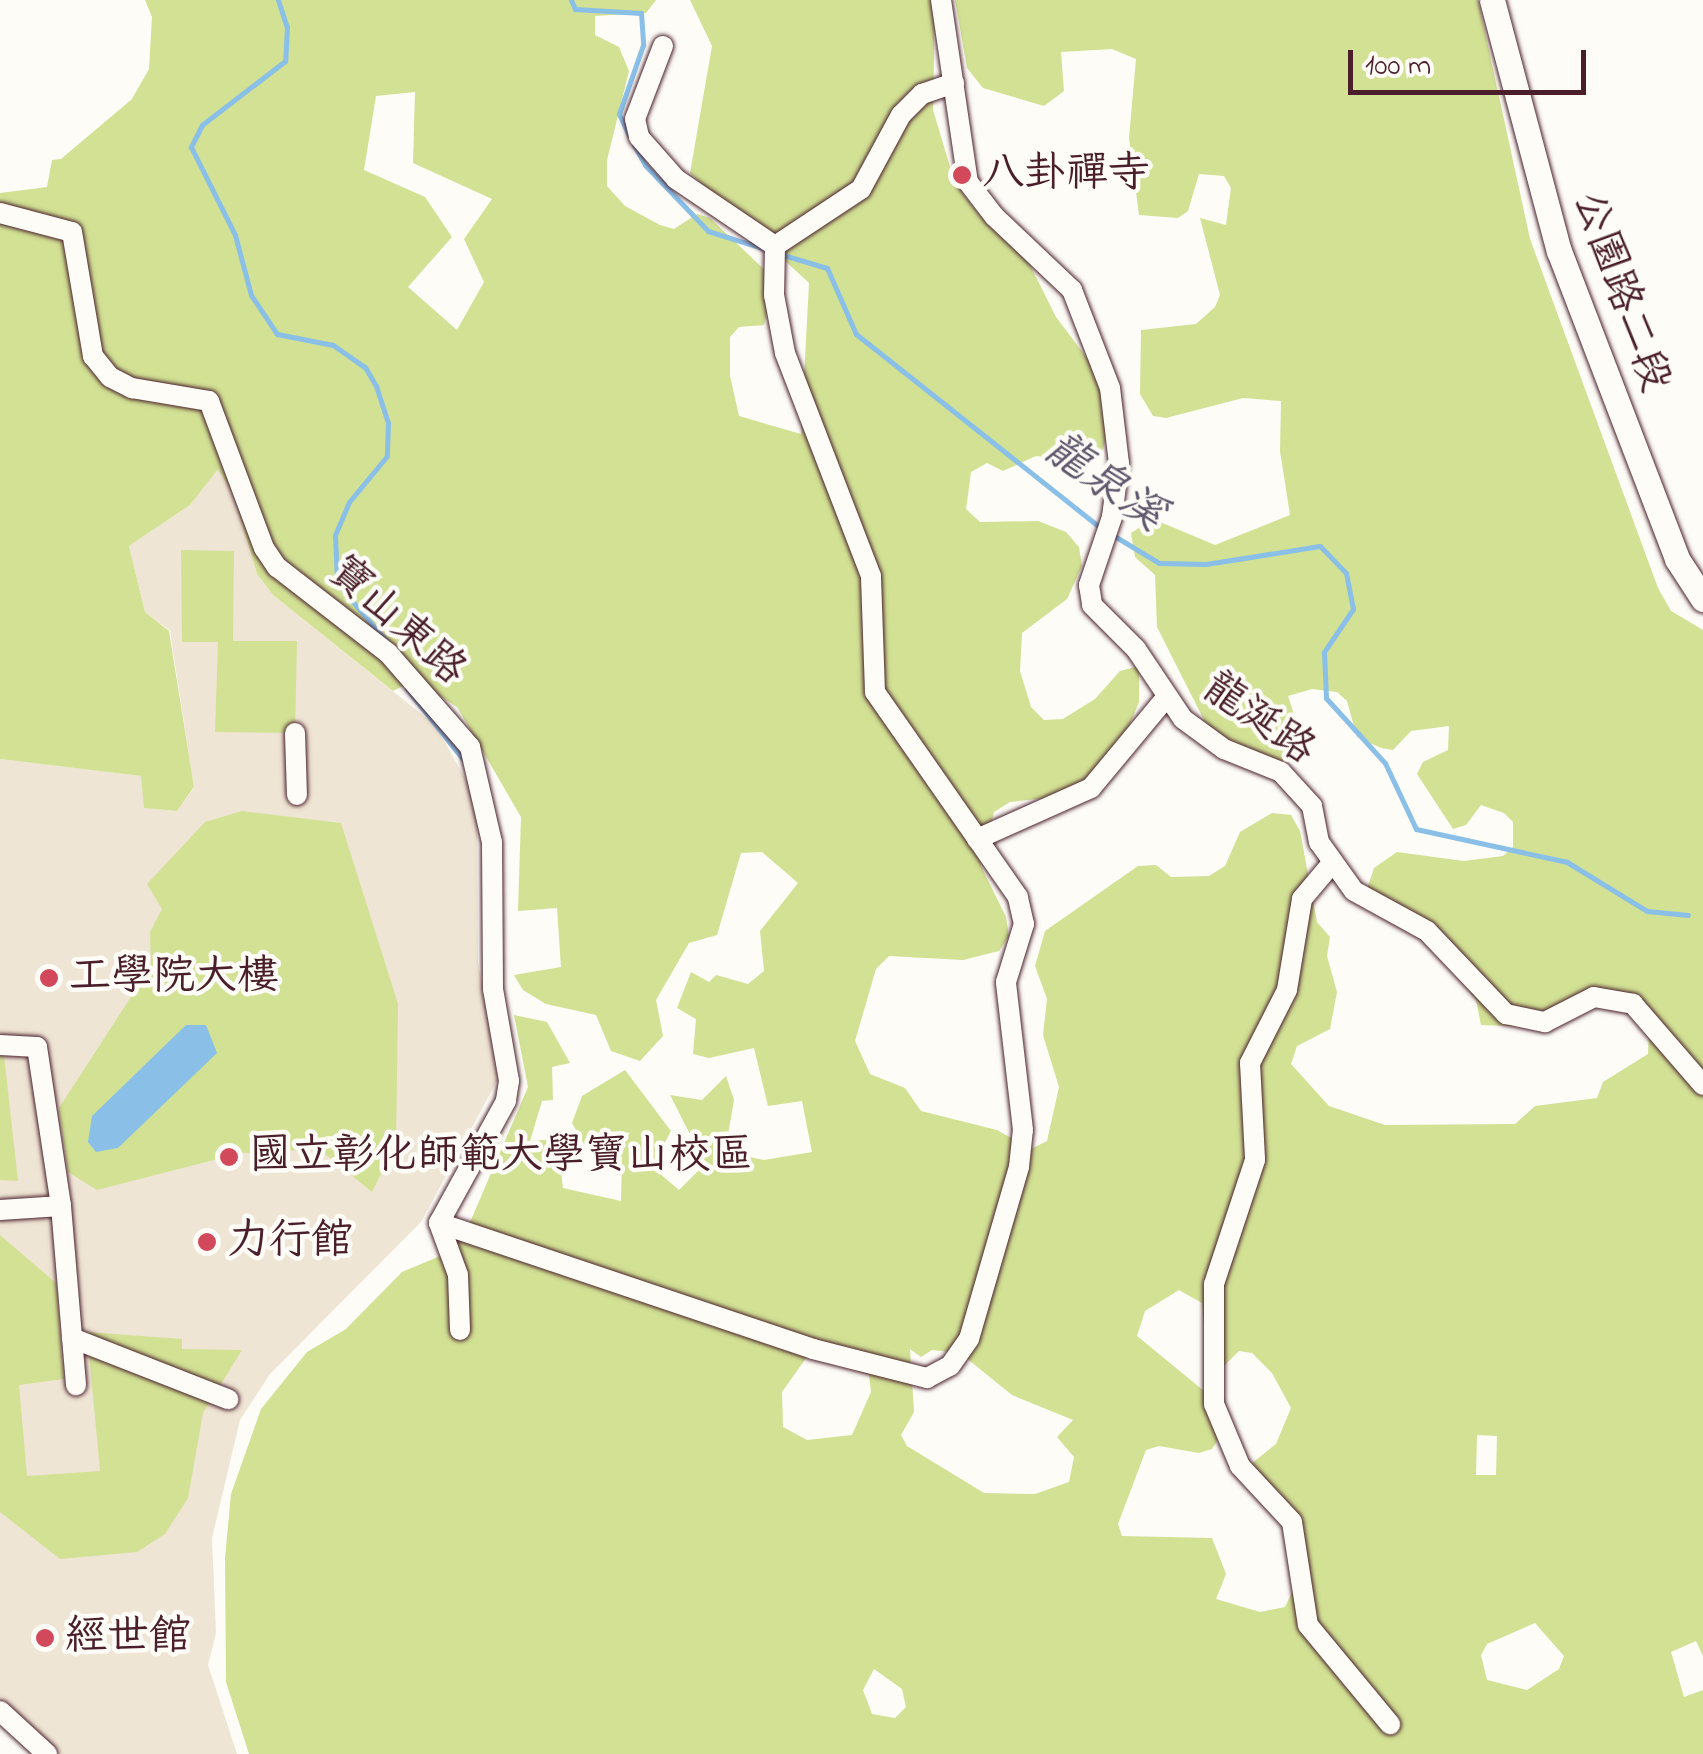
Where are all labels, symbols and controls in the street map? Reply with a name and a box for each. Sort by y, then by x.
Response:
scale bar [1353,30,1590,92]
text: 100 m [1365,45,1431,89]
place label: 八卦禪寺 [982,150,1150,200]
marker: 八卦禪寺 [951,164,973,186]
street label: 公園路二段 [1560,185,1680,399]
water label: 龍泉溪 [1032,423,1174,545]
street label: 寶山東路 [317,547,475,697]
street label: 龍涎路 [1192,663,1324,777]
place label: 工學院大樓 [69,953,279,1003]
marker: 工學院大樓 [38,967,60,989]
place label: 國立彰化師範大學寶山校區 [249,1132,753,1182]
marker: 國立彰化師範大學寶山校區 [218,1146,240,1168]
place label: 力行館 [227,1217,353,1267]
marker: 力行館 [196,1231,218,1253]
place label: 經世館 [65,1613,191,1663]
marker: 經世館 [34,1627,56,1649]

